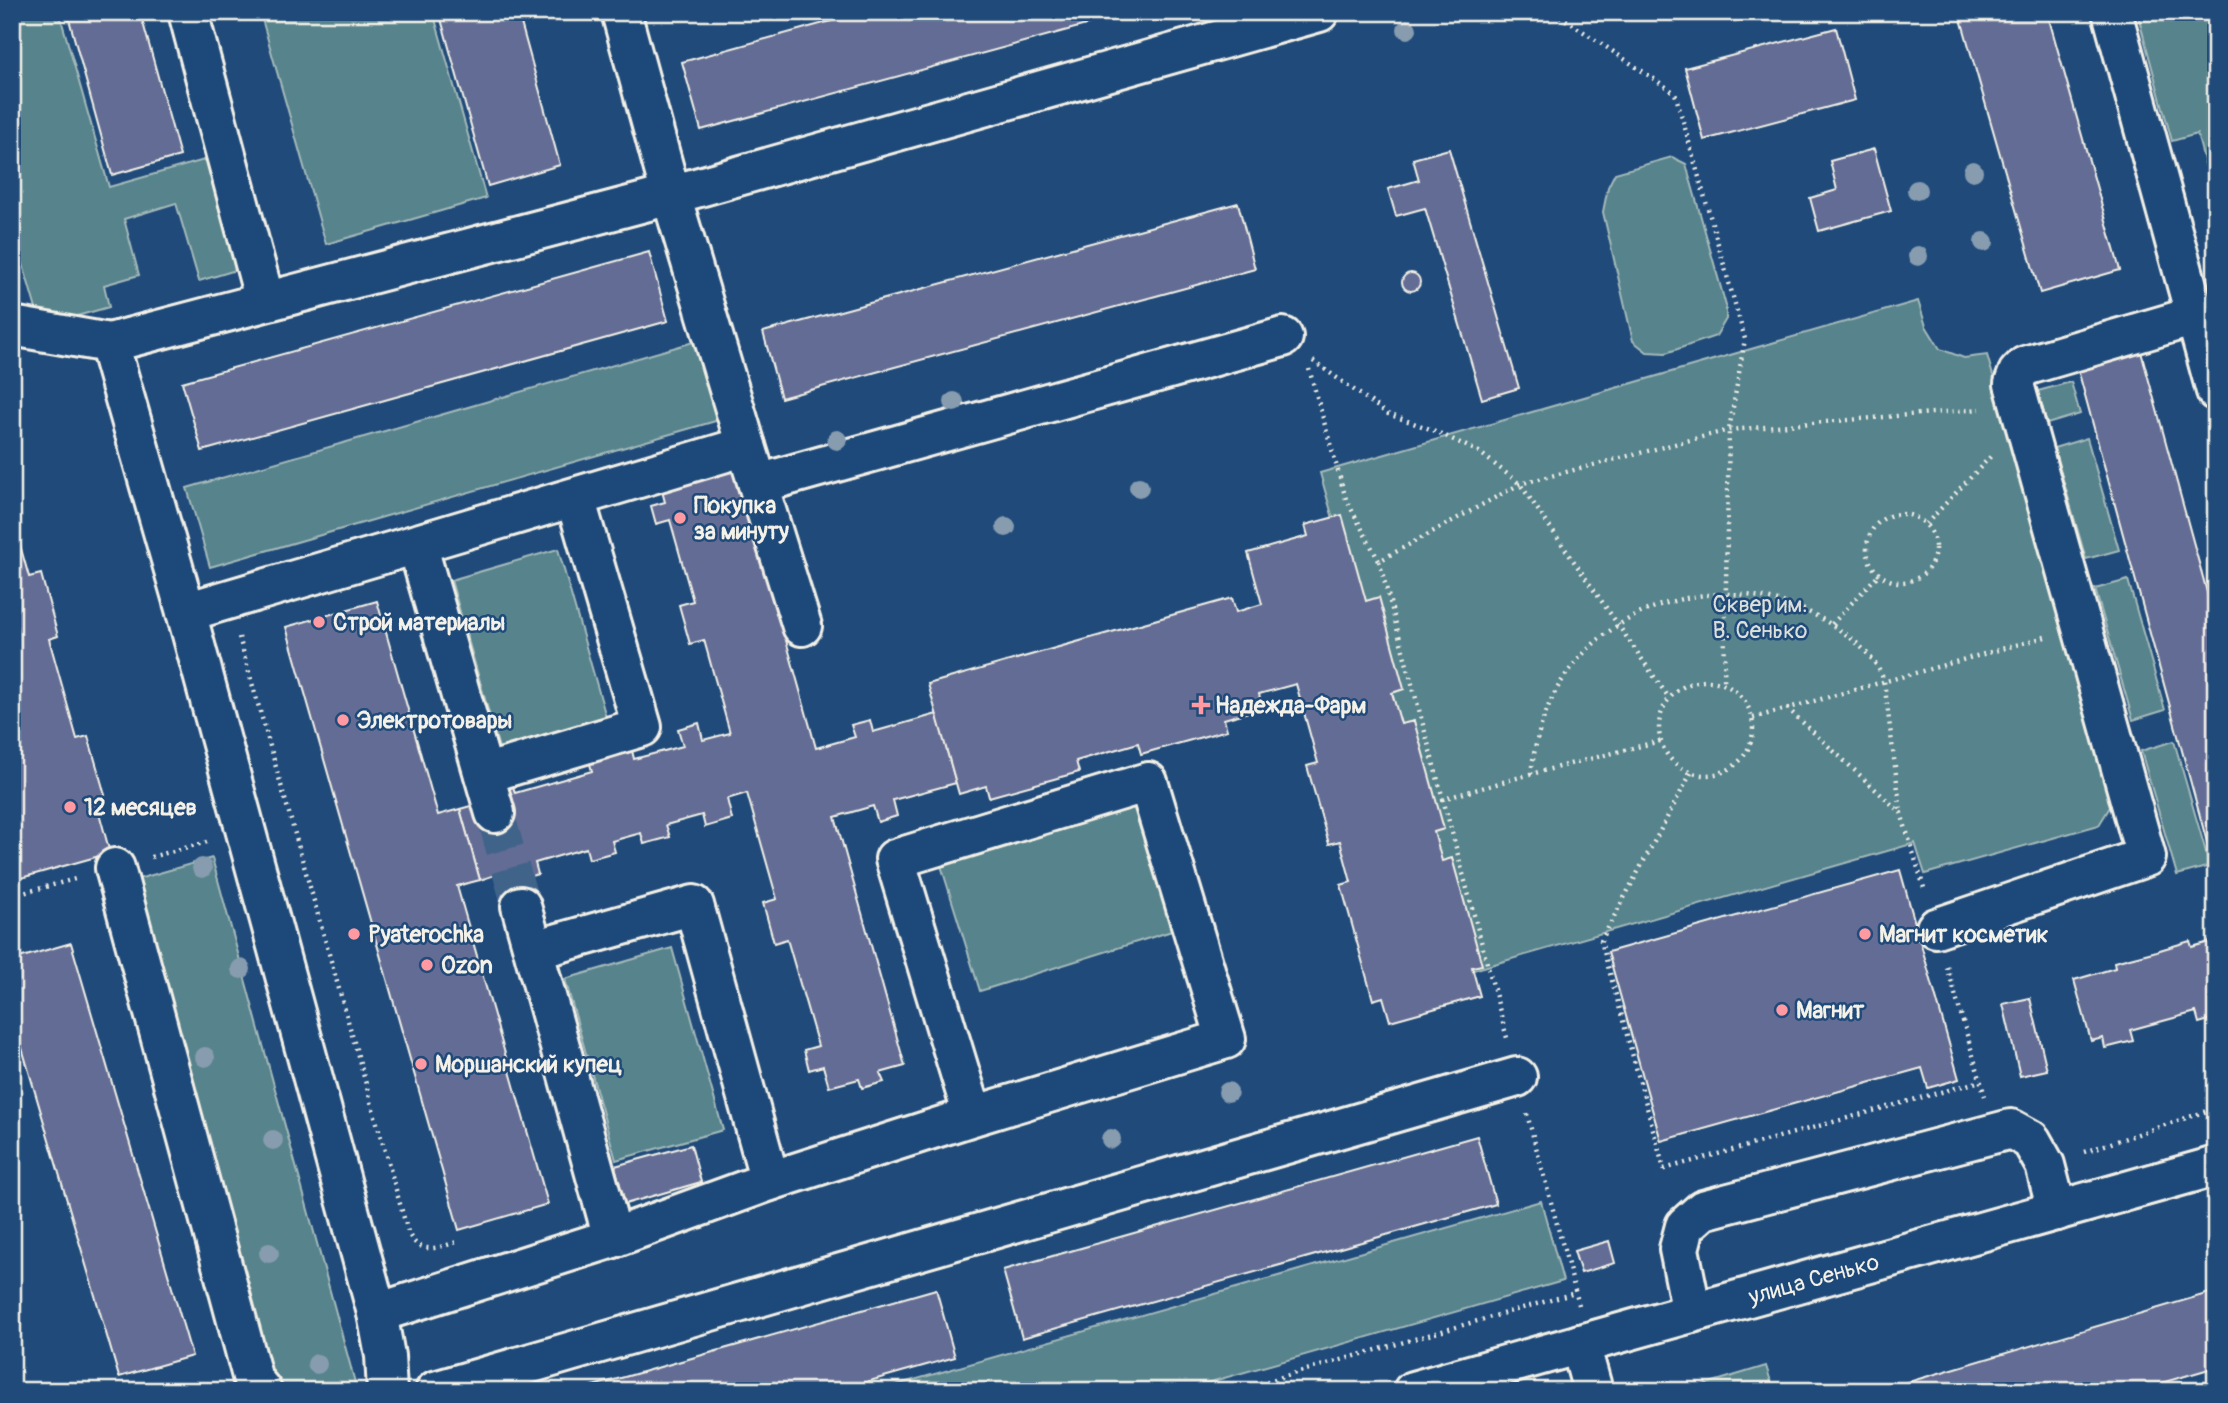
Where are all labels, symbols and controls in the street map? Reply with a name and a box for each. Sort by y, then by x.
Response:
place label: Покупка за минуту [694,491,789,546]
marker: Покупка за минуту [672,510,688,526]
park label: Сквер им. В. Сенько [1713,590,1808,645]
place label: Строй материалы [333,608,505,637]
marker: Строй материалы [311,614,327,630]
place label: Надежда-Фарм [1215,691,1367,720]
marker: Надежда-Фарм [1193,697,1209,713]
place label: Электротовары [357,706,512,735]
marker: Электротовары [335,712,351,728]
place label: 12 месяцев [84,793,197,822]
marker: 12 месяцев [62,799,78,815]
place label: Pyaterochka [368,920,484,949]
place label: Магнит косметик [1879,920,2048,949]
marker: Pyaterochka [346,926,362,942]
marker: Магнит косметик [1857,926,1873,942]
place label: Ozon [441,951,493,980]
marker: Ozon [419,957,435,973]
place label: Магнит [1796,996,1865,1025]
marker: Магнит [1774,1002,1790,1018]
place label: Моршанский купец [435,1050,622,1079]
marker: Моршанский купец [413,1056,429,1072]
street label: улица Сенько [1744,1247,1882,1311]

